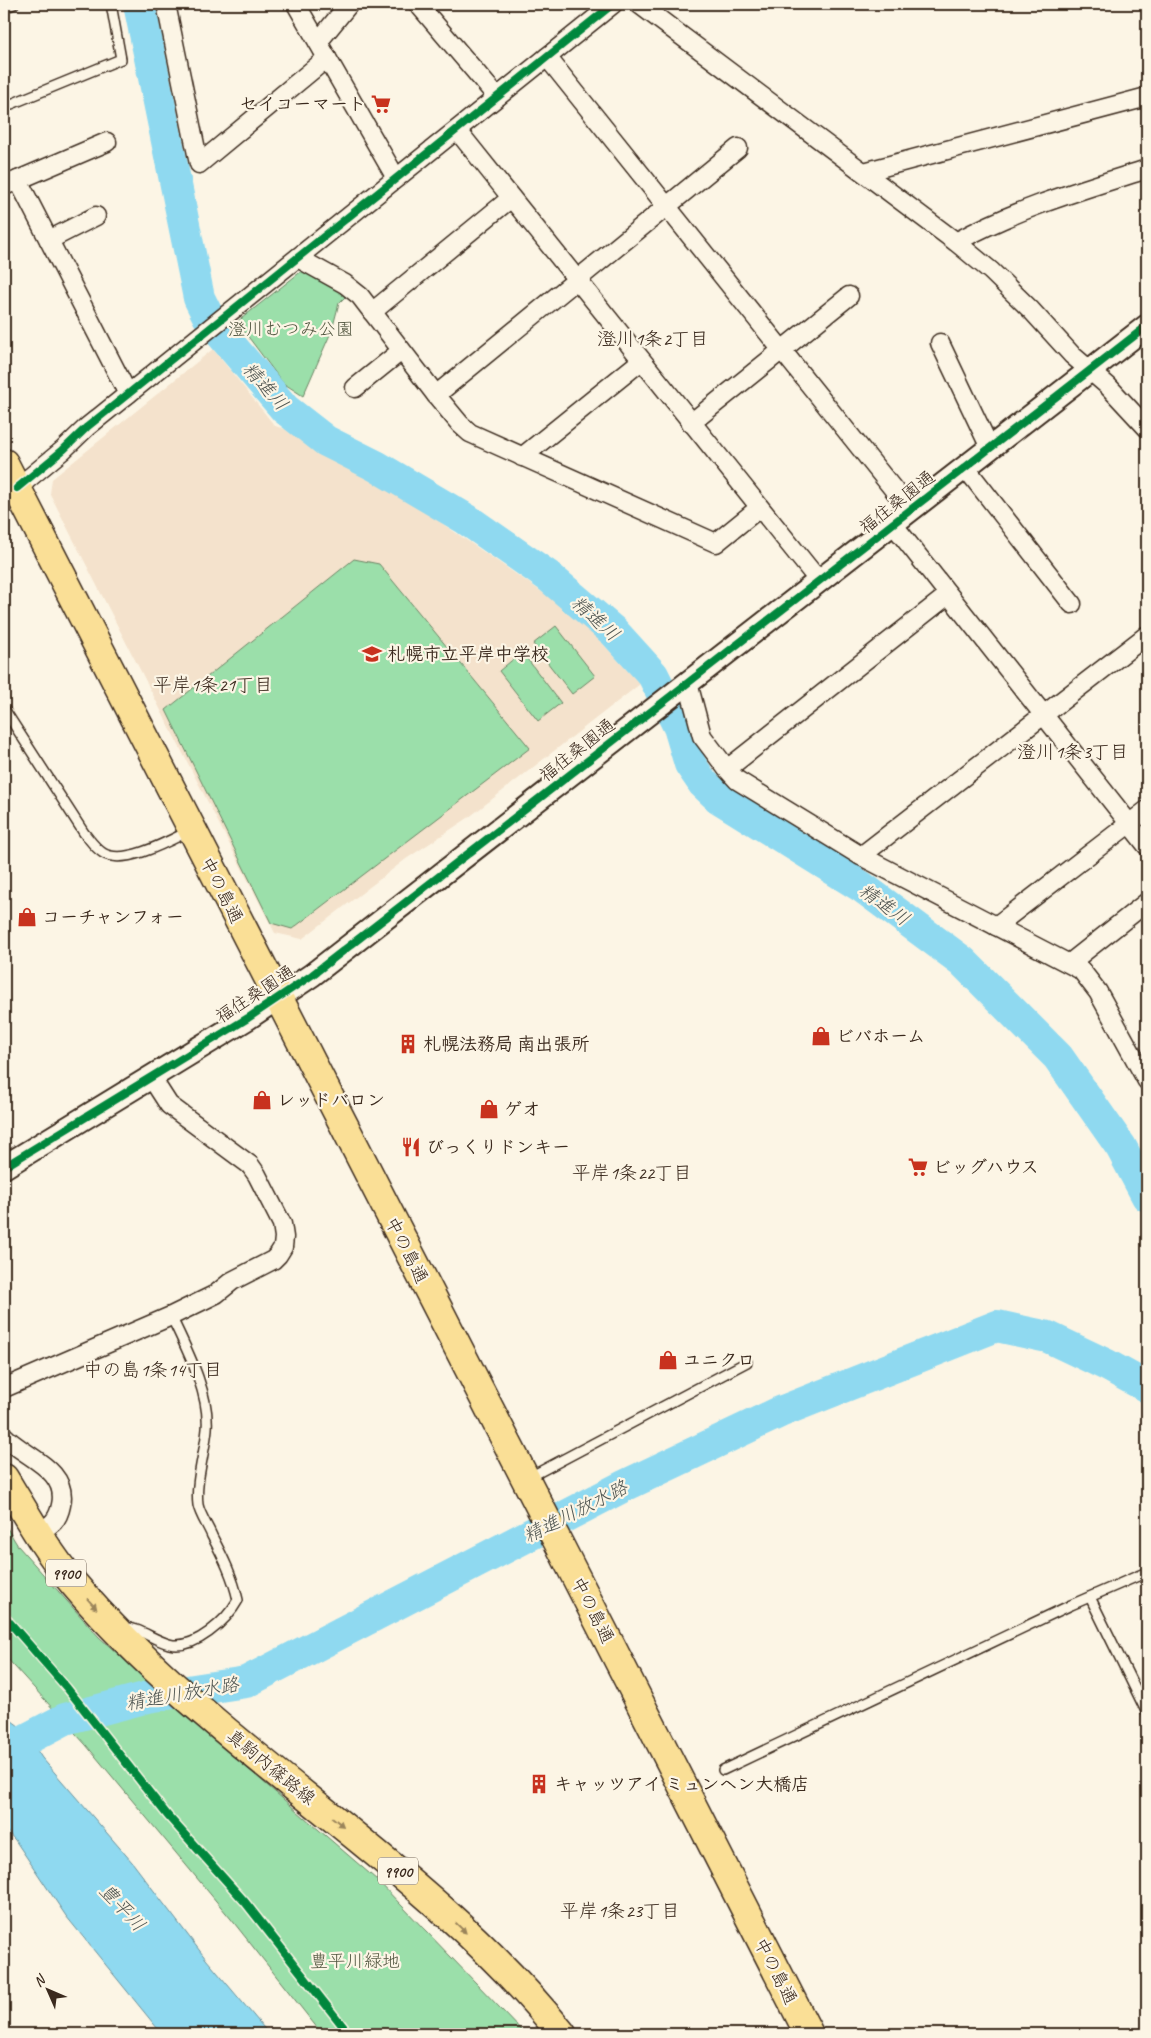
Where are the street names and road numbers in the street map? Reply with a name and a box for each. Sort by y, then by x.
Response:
street label: 福住桑園通 [855,466,939,538]
street label: 福住桑園通 [535,714,619,786]
street label: 中の島通 [196,853,248,927]
street label: 福住桑園通 [211,960,299,1028]
street label: 中の島通 [381,1213,433,1287]
road number: 9900 [46,1560,86,1586]
street label: 中の島通 [567,1573,619,1647]
street label: 真駒内篠路線 [222,1724,320,1810]
road number: 9900 [378,1858,418,1884]
street label: 中の島通 [750,1934,802,2008]

